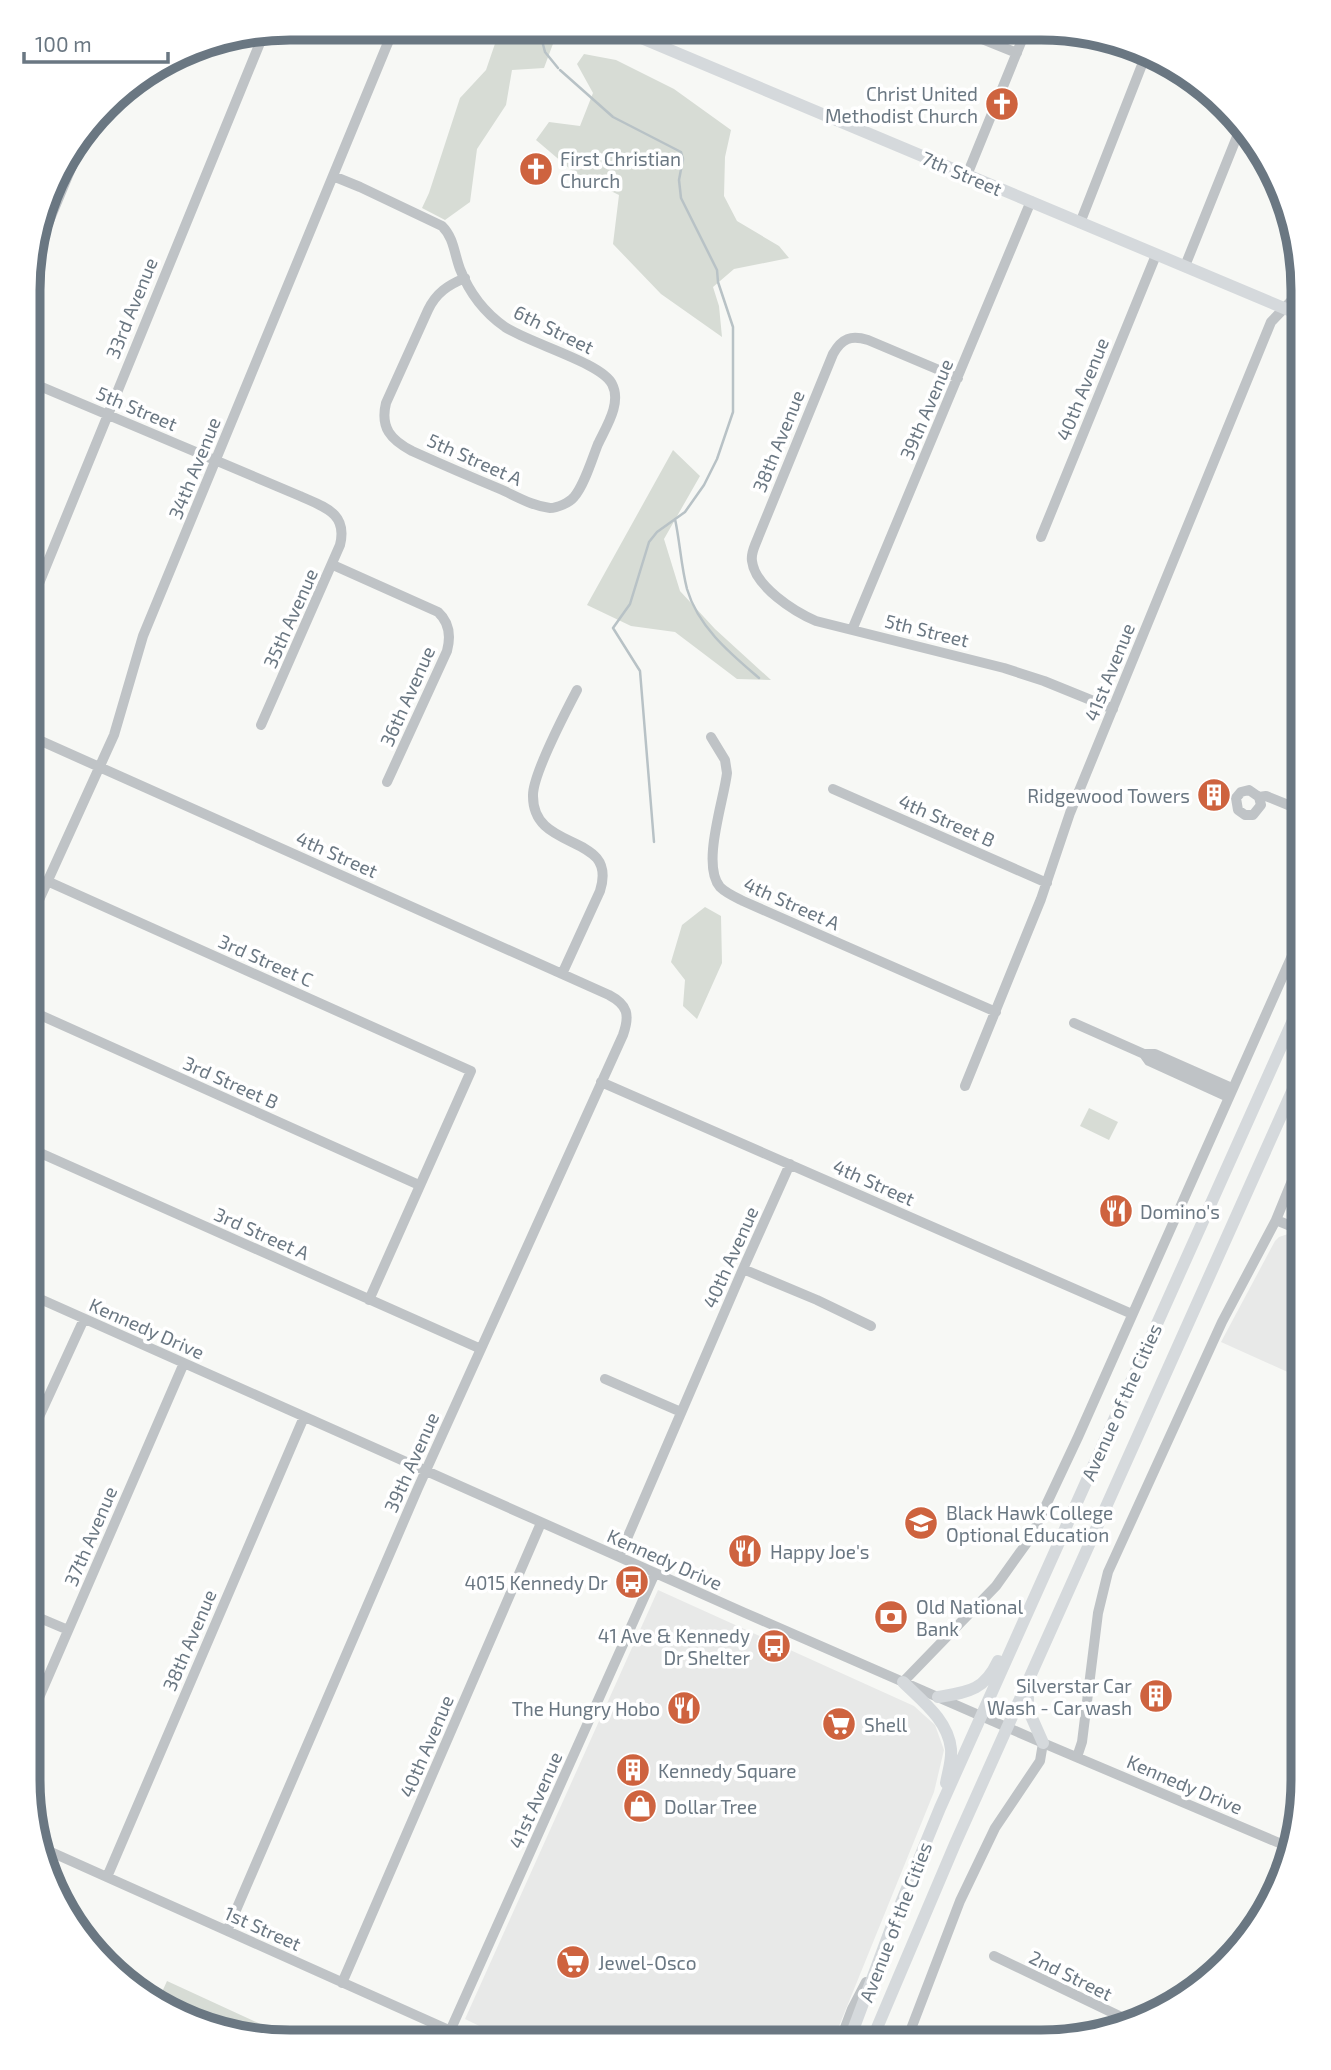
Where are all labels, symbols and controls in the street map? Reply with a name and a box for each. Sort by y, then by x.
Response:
scale bar [24,21,168,65]
text: 100 m [35,31,92,56]
place label: Christ United Methodist Church [825,82,978,127]
church icon: Christ United Methodist Church [983,85,1021,123]
street label: 7th Street [918,146,1006,200]
place label: First Christian Church [560,147,681,192]
church icon: First Christian Church [517,150,555,188]
street label: 33rd Avenue [100,254,162,362]
street label: 6th Street [510,300,598,358]
street label: 40th Avenue [1051,334,1113,444]
street label: 39th Avenue [894,355,958,463]
street label: 5th Street [93,381,181,435]
street label: 38th Avenue [747,387,809,495]
street label: 34th Avenue [163,414,225,522]
street label: 5th Street A [424,428,526,490]
street label: 35th Avenue [258,565,322,671]
street label: 5th Street [883,608,971,652]
street label: 41st Avenue [1079,620,1139,724]
street label: 36th Avenue [375,642,439,750]
building icon: Ridgewood Towers [1195,776,1233,814]
place label: Ridgewood Towers [1027,784,1190,807]
street label: 4th Street B [895,789,999,851]
street label: 4th Street [293,826,381,882]
street label: 4th Street A [740,872,844,934]
street label: 3rd Street C [215,929,317,991]
street label: 3rd Street B [180,1051,282,1113]
street label: 4th Street [830,1154,918,1210]
restaurant icon: Domino's [1097,1192,1135,1230]
place label: Domino's [1140,1200,1220,1223]
street label: 3rd Street A [211,1202,313,1264]
street label: 40th Avenue [697,1203,763,1311]
street label: Kennedy Drive [86,1292,208,1364]
street label: Avenue of the Cities [1076,1320,1166,1484]
street label: 39th Avenue [379,1408,443,1516]
street label: 37th Avenue [59,1483,121,1589]
place label: Black Hawk College Optional Education [946,1501,1113,1546]
school or university icon: Black Hawk College Optional Education [902,1504,940,1542]
street label: Kennedy Drive [604,1523,726,1595]
restaurant icon: Happy Joe's [726,1532,764,1570]
place label: Happy Joe's [770,1540,870,1563]
bus stop icon: 4015 Kennedy Dr [613,1563,651,1601]
place label: 4015 Kennedy Dr [464,1571,608,1594]
street label: 38th Avenue [157,1586,221,1694]
place label: Old National Bank [916,1595,1023,1640]
bank icon: Old National Bank [872,1598,910,1636]
place label: 41 Ave & Kennedy Dr Shelter [598,1624,750,1669]
bus stop icon: 41 Ave & Kennedy Dr Shelter [755,1627,793,1665]
place label: Silverstar Car Wash - Car wash [987,1674,1132,1719]
building icon: Silverstar Car Wash - Car wash [1137,1677,1175,1715]
restaurant icon: The Hungry Hobo [665,1689,703,1727]
street label: 40th Avenue [394,1691,458,1801]
place label: The Hungry Hobo [512,1697,660,1720]
supermarket icon: Shell [820,1705,858,1743]
place label: Shell [864,1713,908,1736]
street label: 41st Avenue [503,1748,567,1852]
street label: Kennedy Drive [1124,1749,1246,1819]
building icon: Kennedy Square [614,1751,652,1789]
place label: Kennedy Square [658,1759,797,1782]
shop icon: Dollar Tree [621,1787,659,1825]
place label: Dollar Tree [664,1795,757,1818]
street label: Avenue of the Cities [854,1839,936,2005]
street label: 1st Street [221,1901,305,1955]
supermarket icon: Jewel-Osco [554,1943,592,1981]
street label: 2nd Street [1026,1945,1116,2005]
place label: Jewel-Osco [598,1951,697,1974]

